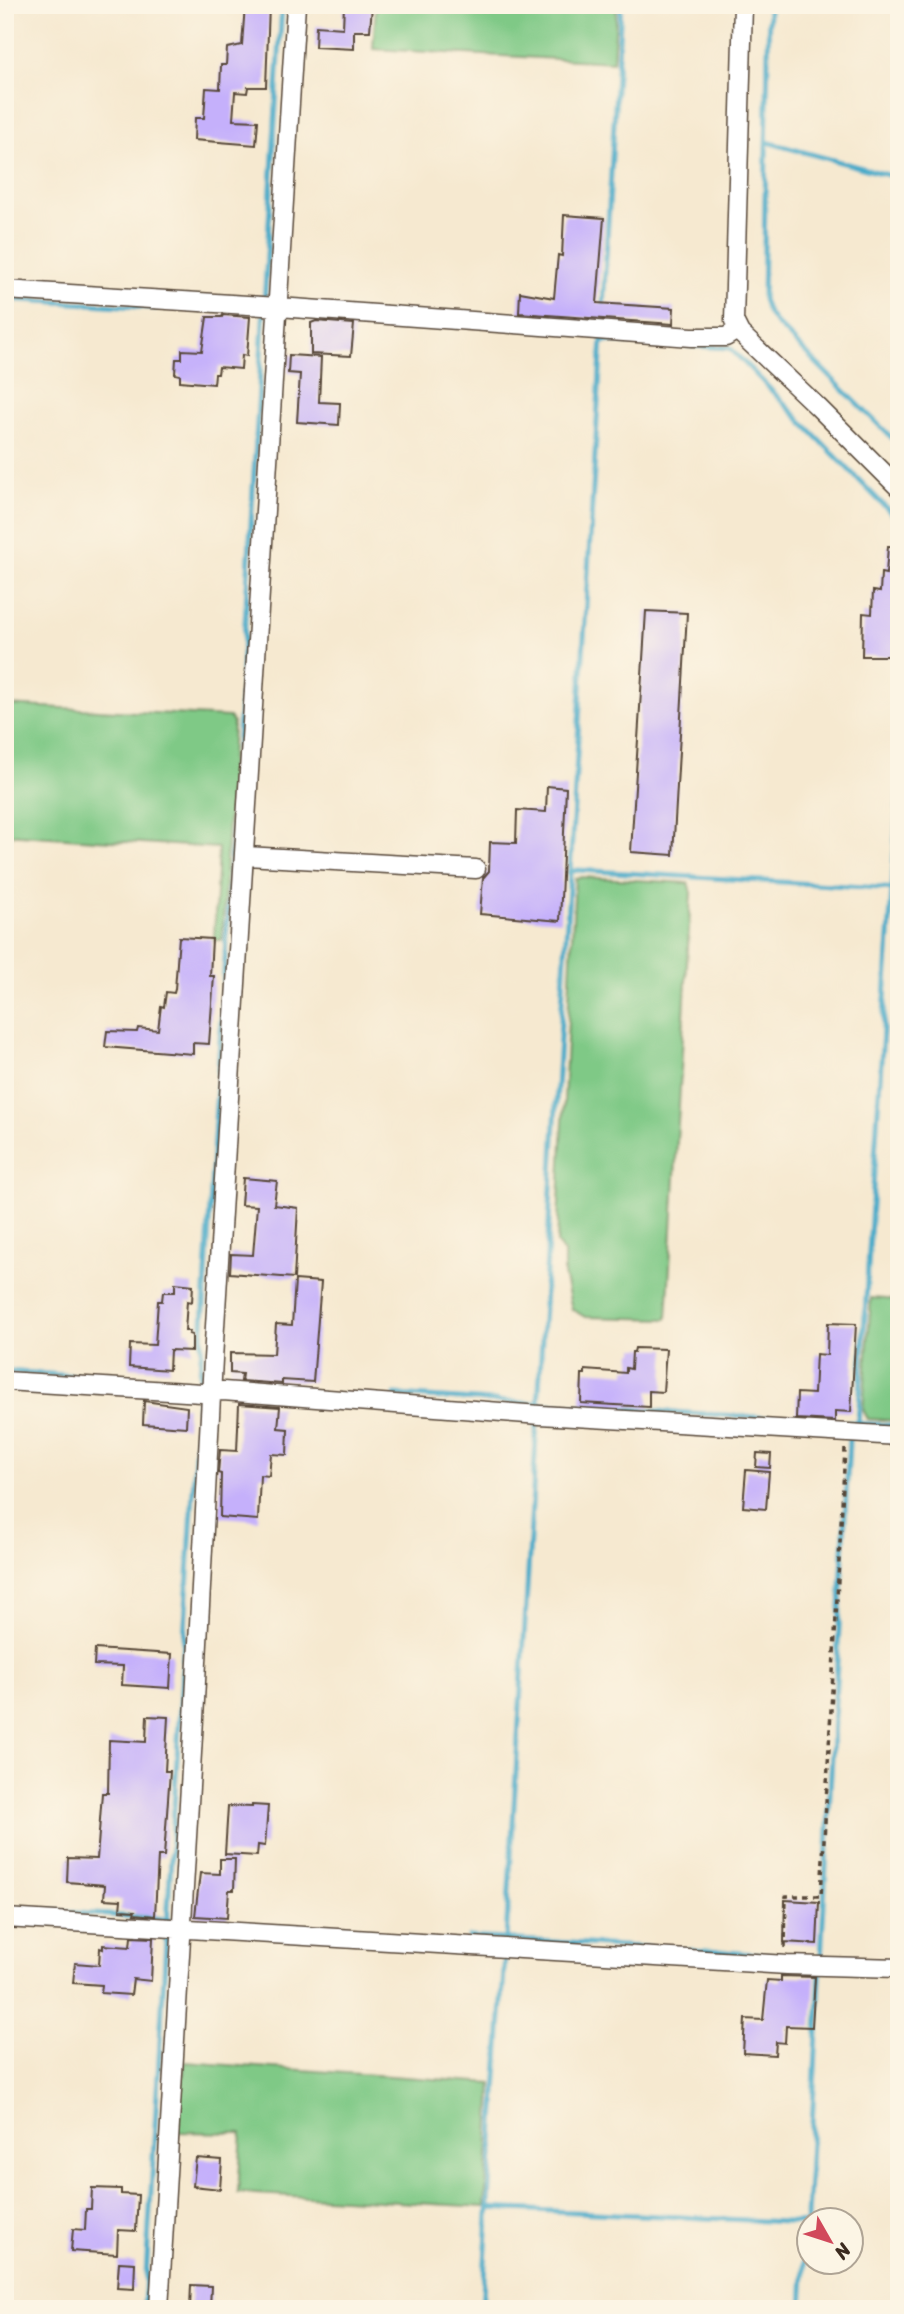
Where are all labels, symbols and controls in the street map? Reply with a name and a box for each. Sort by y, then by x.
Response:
north arrow [796,2206,866,2276]
text: N [825,2235,860,2268]

